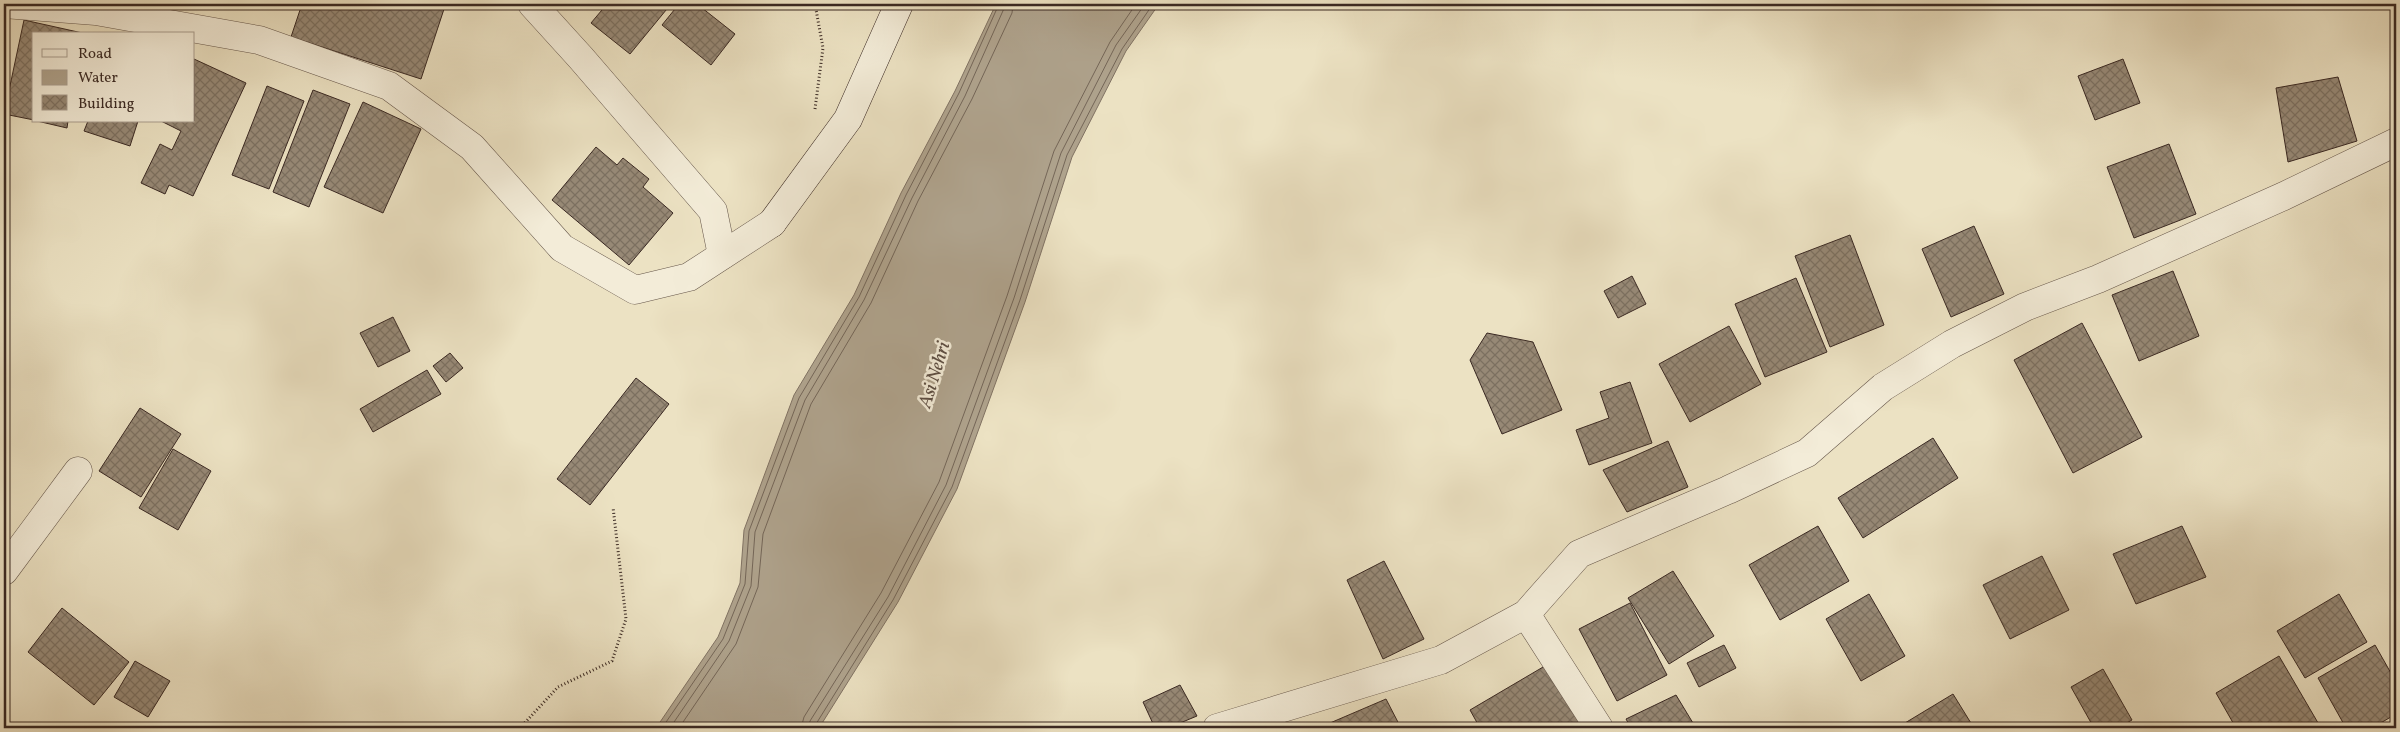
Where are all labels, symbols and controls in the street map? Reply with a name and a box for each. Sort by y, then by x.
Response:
legend [32,32,195,122]
text: Road [78,44,112,65]
text: Water [78,68,118,89]
text: Building [78,94,135,115]
water label: Asi Nehri [912,338,957,412]

